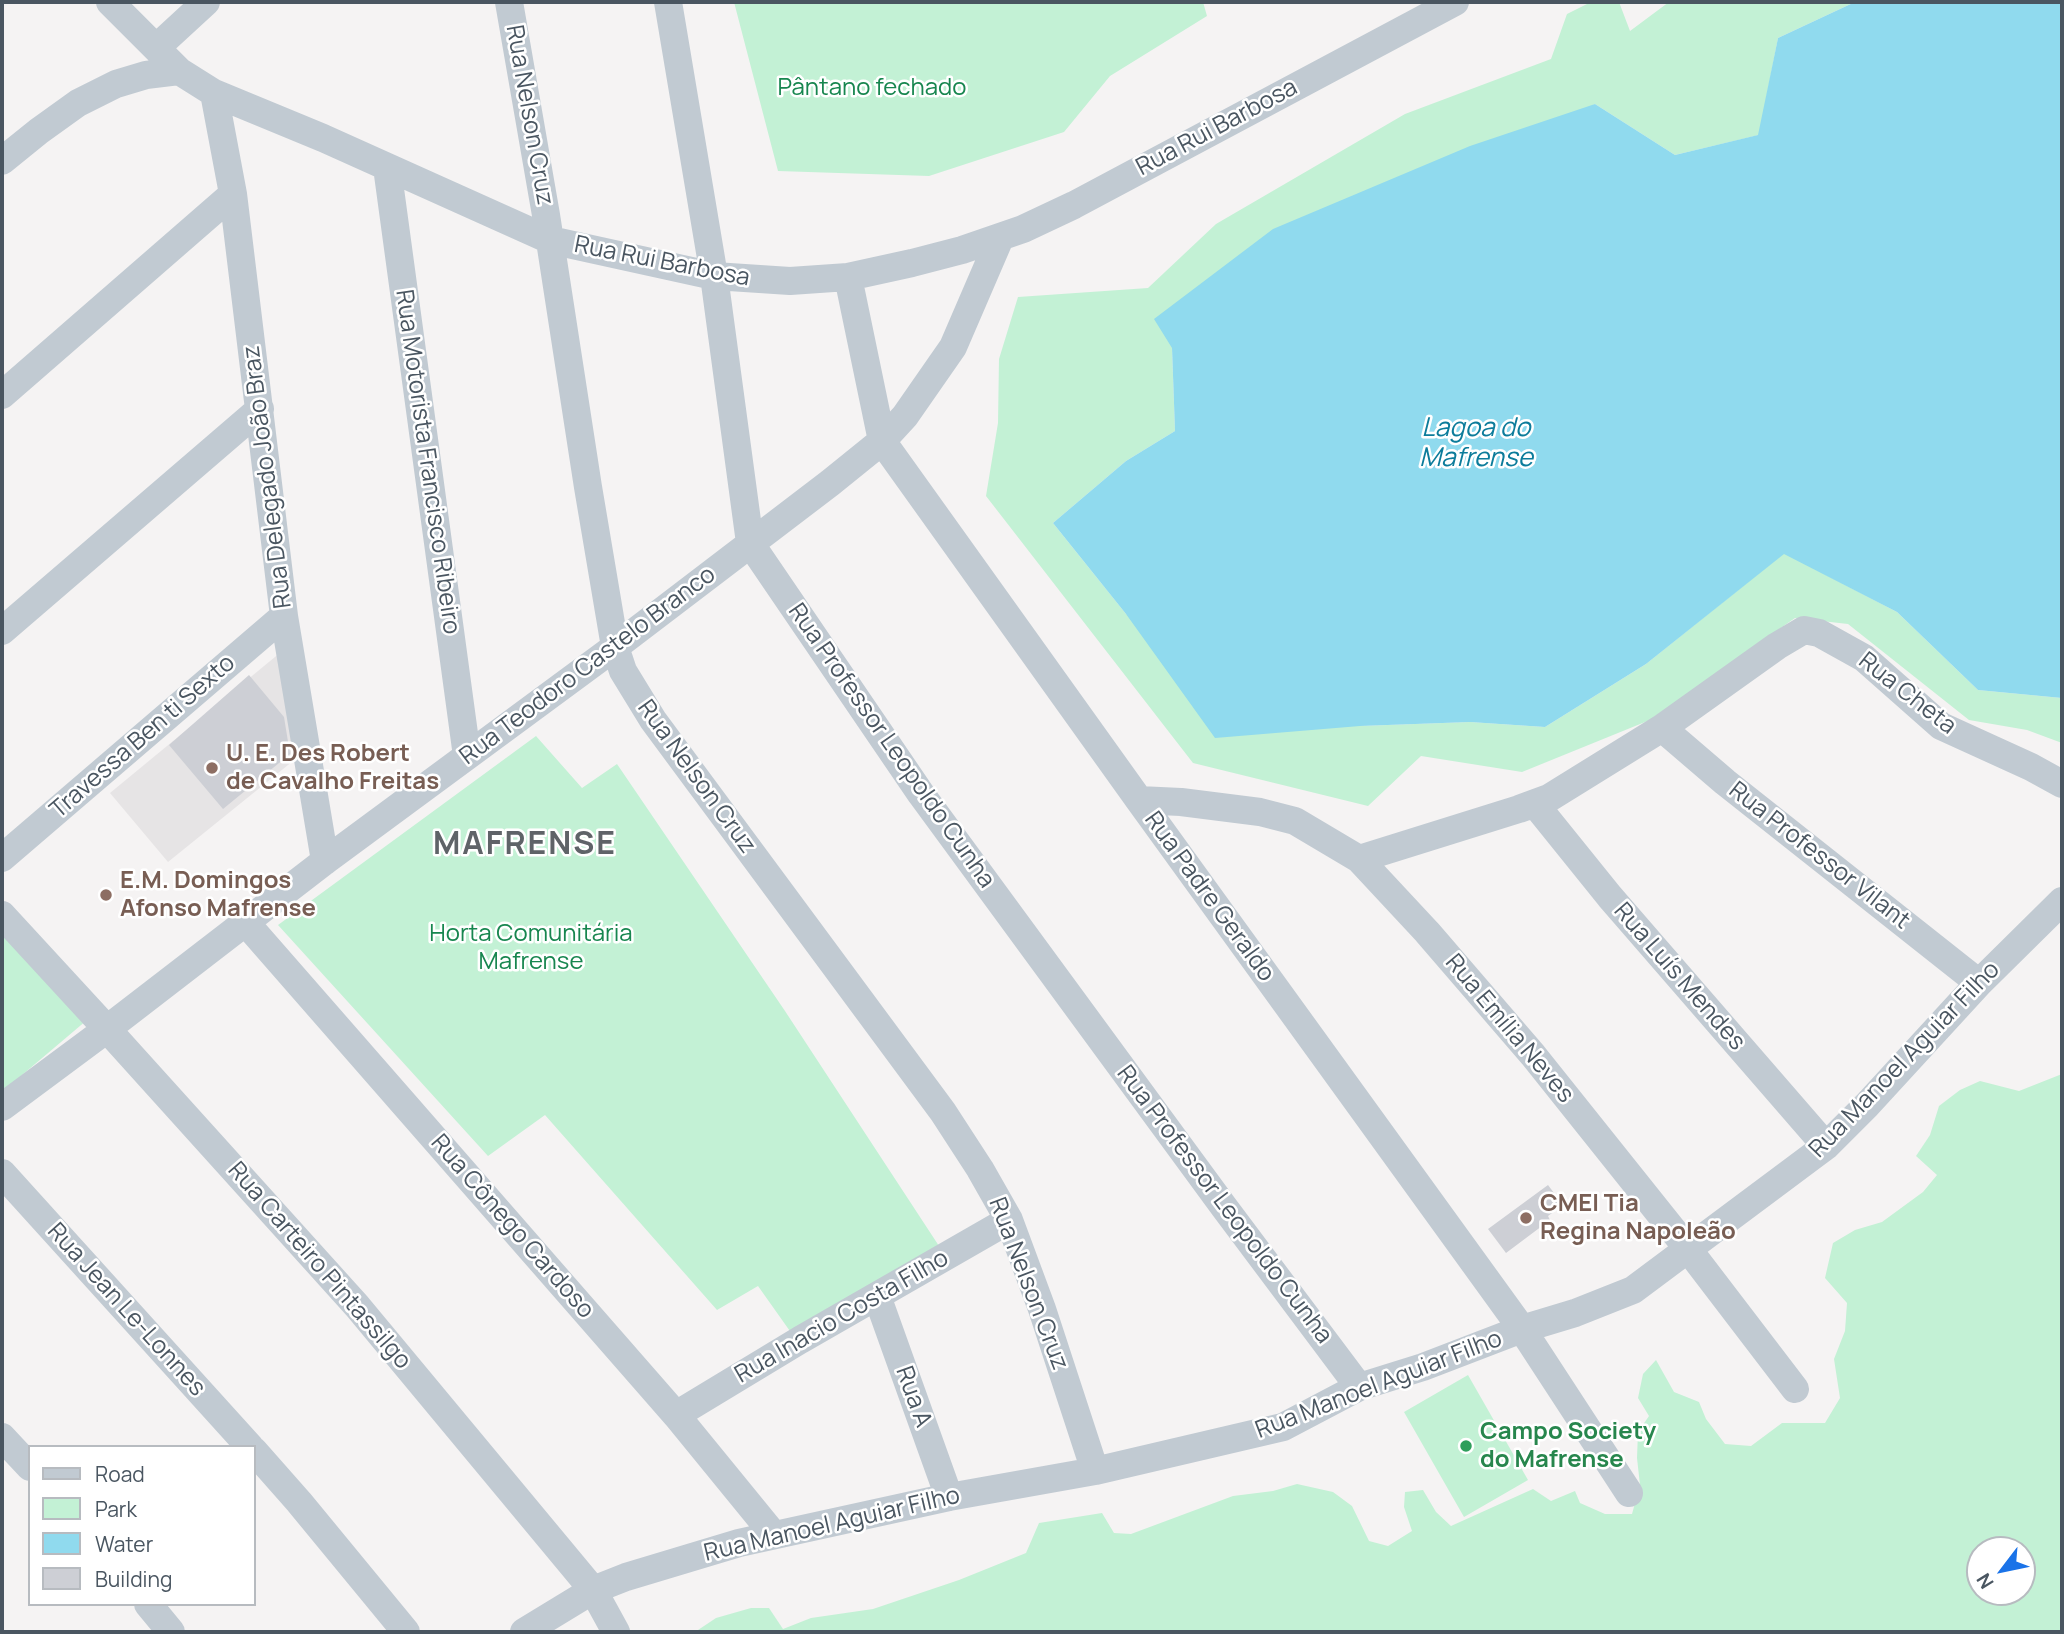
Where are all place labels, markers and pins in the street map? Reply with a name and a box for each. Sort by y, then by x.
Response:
place label: U. E. Des Robert de Cavalho Freitas [226,740,439,796]
marker: U. E. Des Robert de Cavalho Freitas [204,760,220,776]
place label: E.M. Domingos Afonso Mafrense [120,867,316,923]
marker: E.M. Domingos Afonso Mafrense [98,887,114,903]
place label: CMEI Tia Regina Napoleão [1540,1190,1736,1246]
marker: CMEI Tia Regina Napoleão [1518,1210,1534,1226]
place label: Campo Society do Mafrense [1480,1418,1656,1474]
marker: Campo Society do Mafrense [1458,1438,1474,1454]

